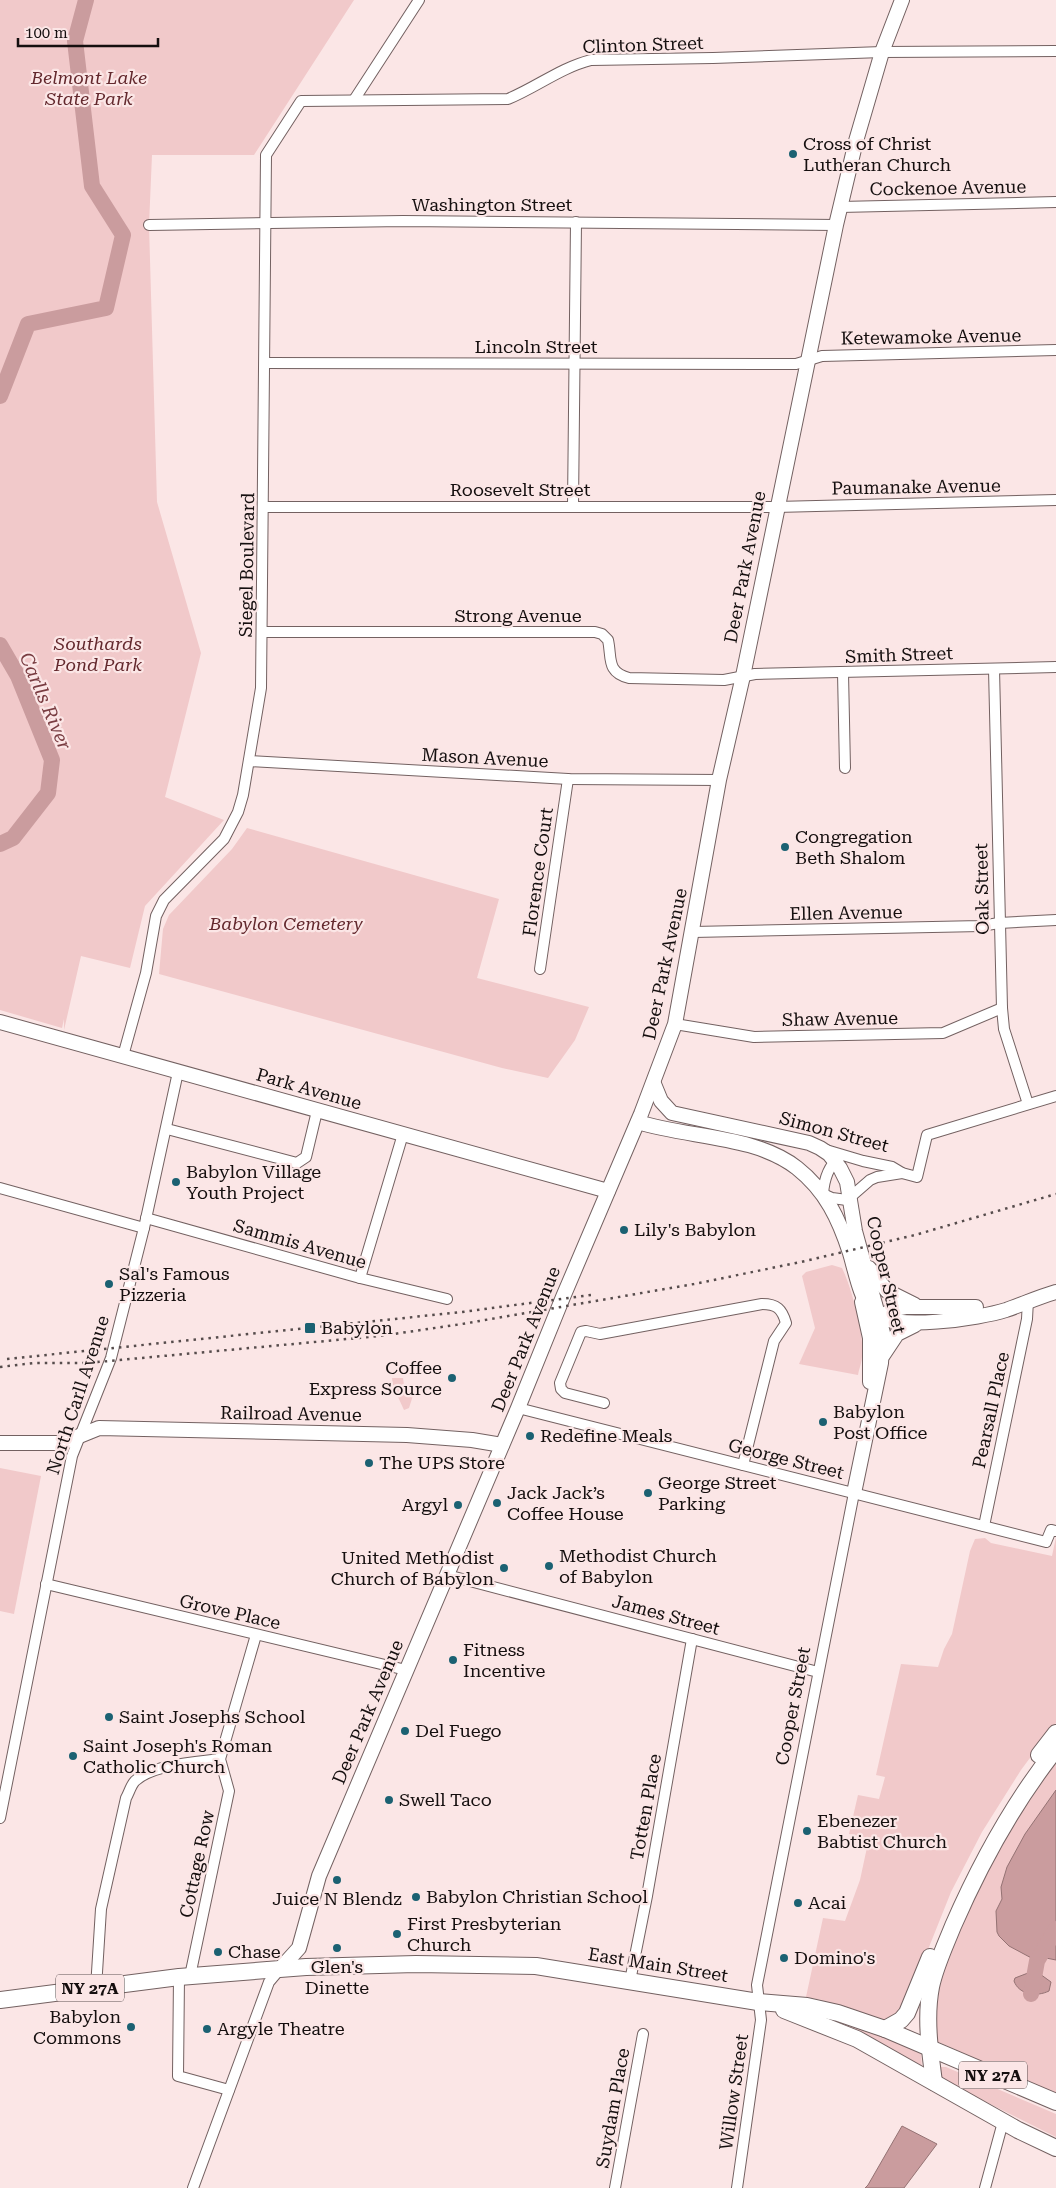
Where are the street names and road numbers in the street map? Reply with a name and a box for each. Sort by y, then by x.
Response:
street label: Clinton Street [582,32,704,57]
street label: Cockenoe Avenue [870,176,1027,199]
street label: Washington Street [412,194,573,215]
street label: Ketewamoke Avenue [841,324,1022,349]
street label: Lincoln Street [475,336,598,357]
street label: Paumanake Avenue [831,475,1001,498]
street label: Roosevelt Street [450,479,591,500]
street label: Deer Park Avenue [719,489,770,645]
street label: Siegel Boulevard [235,492,258,637]
street label: Strong Avenue [454,605,582,626]
street label: Smith Street [845,642,954,667]
street label: Mason Avenue [421,744,549,771]
street label: Florence Court [518,806,557,938]
street label: Oak Street [970,843,993,935]
street label: Deer Park Avenue [638,886,691,1042]
street label: Ellen Avenue [789,901,903,924]
street label: Shaw Avenue [782,1007,898,1030]
street label: Park Avenue [254,1063,364,1114]
street label: Simon Street [777,1107,891,1156]
street label: Sammis Avenue [231,1214,369,1273]
street label: Cooper Street [863,1214,910,1336]
street label: Deer Park Avenue [487,1263,564,1414]
street label: North Carll Avenue [42,1313,113,1477]
street label: Pearsall Place [968,1350,1013,1470]
street label: Railroad Avenue [220,1402,362,1425]
street label: George Street [726,1434,846,1483]
street label: Grove Place [178,1590,283,1633]
street label: James Street [610,1590,722,1639]
street label: Deer Park Avenue [328,1636,407,1787]
street label: Cooper Street [771,1645,814,1767]
street label: Totten Place [626,1752,665,1862]
street label: Cottage Row [175,1808,218,1920]
street label: East Main Street [587,1943,730,1986]
road number: NY 27A [56,1975,124,2002]
street label: Willow Street [715,2032,752,2151]
street label: Suydam Place [592,2046,633,2170]
road number: NY 27A [959,2062,1027,2088]

